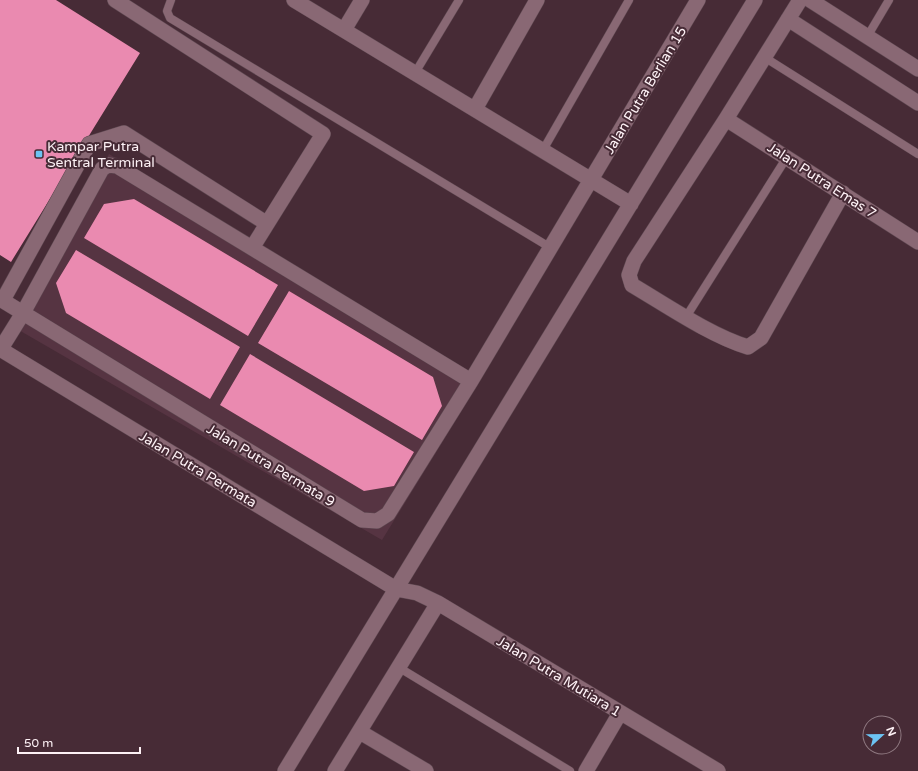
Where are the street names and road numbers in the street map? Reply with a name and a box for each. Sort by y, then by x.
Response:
street label: Jalan Putra Berlian 15 [601,24,690,157]
street label: Jalan Putra Emas 7 [764,139,879,222]
street label: Jalan Putra Permata 9 [204,420,338,510]
street label: Jalan Putra Permata [136,428,260,511]
street label: Jalan Putra Mutiara 1 [493,633,624,720]

